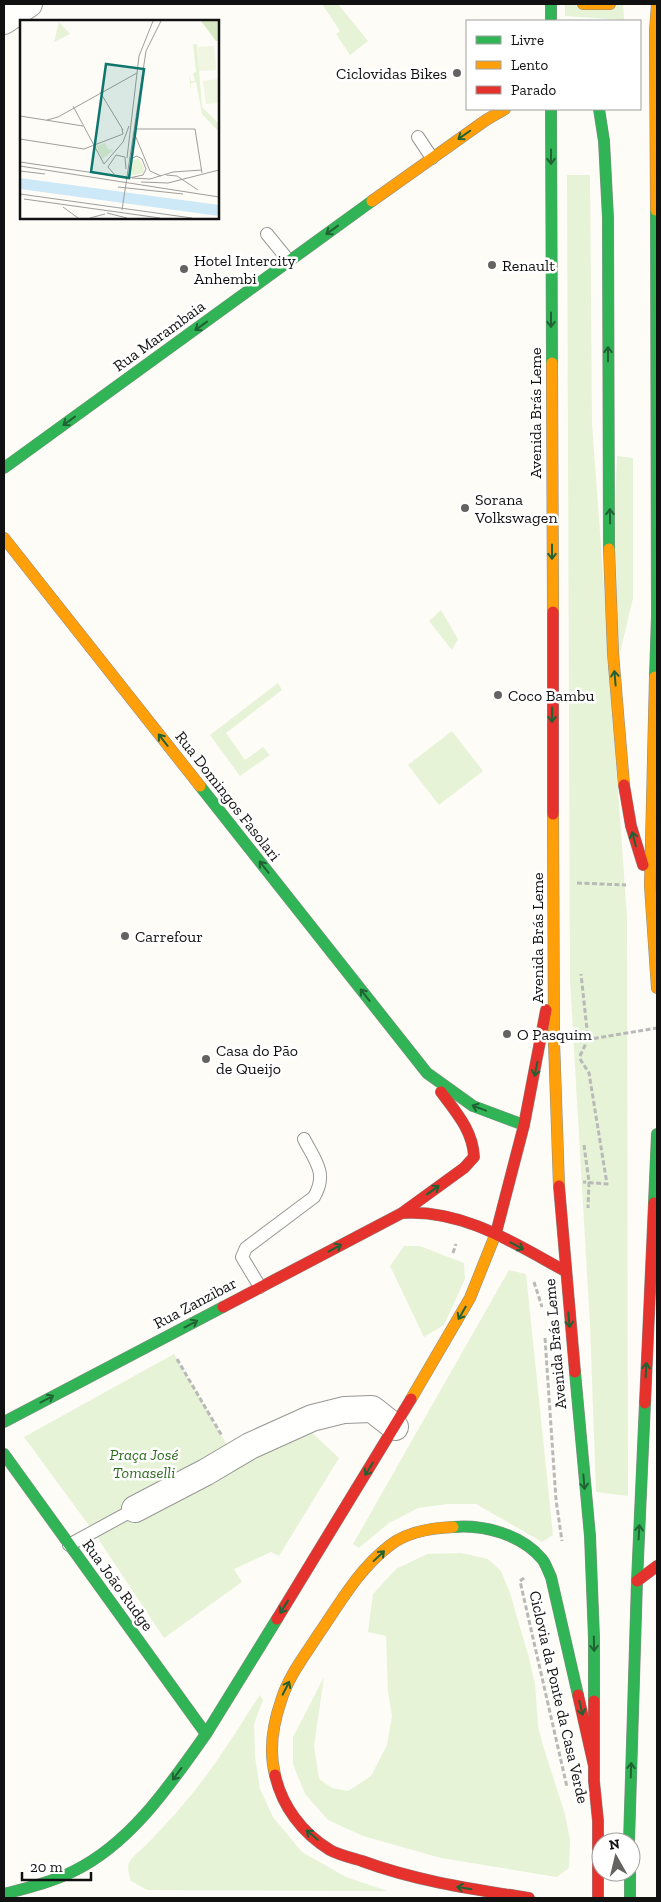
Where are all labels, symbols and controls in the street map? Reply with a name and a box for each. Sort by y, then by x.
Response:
inset map [20,20,219,219]
legend [466,20,641,110]
text: Livre [511,31,544,49]
text: Lento [511,56,548,74]
place label: Ciclovidas Bikes [336,64,447,83]
marker: Ciclovidas Bikes [451,67,463,79]
text: Parado [511,81,557,99]
one-way arrow [457,130,471,140]
one-way arrow [546,149,556,165]
one-way arrow [325,225,339,235]
place label: Hotel Intercity Anhembi [194,251,297,288]
place label: Renault [502,256,555,275]
marker: Renault [486,259,498,271]
marker: Hotel Intercity Anhembi [178,263,190,275]
street label: Rua Marambaia [109,296,209,376]
one-way arrow [546,312,556,328]
one-way arrow [194,321,208,331]
one-way arrow [603,346,613,362]
street label: Avenida Brás Leme [526,347,545,479]
one-way arrow [62,416,76,426]
place label: Sorana Volkswagen [474,490,558,527]
marker: Sorana Volkswagen [459,502,471,514]
one-way arrow [605,508,615,524]
one-way arrow [547,544,557,560]
one-way arrow [611,671,620,687]
place label: Coco Bambu [508,686,595,705]
marker: Coco Bambu [492,689,504,701]
one-way arrow [547,706,557,723]
street label: Rua Domingos Fasolari [171,727,285,865]
one-way arrow [158,734,169,747]
one-way arrow [629,832,639,848]
one-way arrow [259,861,270,874]
street label: Avenida Brás Leme [528,872,547,1004]
place label: Carrefour [135,927,203,946]
marker: Carrefour [119,930,131,942]
one-way arrow [360,988,371,1001]
place label: O Pasquim [517,1025,592,1044]
marker: O Pasquim [501,1028,513,1040]
place label: Casa do Pão de Queijo [216,1041,298,1078]
marker: Casa do Pão de Queijo [200,1053,212,1065]
one-way arrow [530,1060,540,1076]
one-way arrow [472,1103,487,1112]
one-way arrow [426,1185,440,1195]
one-way arrow [510,1241,524,1251]
one-way arrow [327,1243,342,1253]
street label: Rua Zanzibar [150,1273,240,1333]
street label: Avenida Brás Leme [540,1278,570,1410]
one-way arrow [456,1305,466,1319]
one-way arrow [564,1312,574,1328]
one-way arrow [183,1319,198,1329]
one-way arrow [642,1362,651,1378]
one-way arrow [39,1394,54,1403]
park label: Praça José Tomaselli [110,1445,178,1482]
one-way arrow [364,1461,374,1475]
one-way arrow [580,1473,589,1489]
one-way arrow [634,1525,644,1541]
street label: Rua João Rudge [78,1536,158,1634]
one-way arrow [373,1550,385,1562]
street label: Ciclovia da Ponte da Casa Verde [525,1589,593,1805]
one-way arrow [279,1600,289,1614]
one-way arrow [589,1636,598,1652]
one-way arrow [282,1681,291,1696]
one-way arrow [577,1700,586,1716]
one-way arrow [626,1763,635,1779]
one-way arrow [172,1767,182,1781]
one-way arrow [306,1830,319,1841]
north arrow [591,1832,641,1882]
text: N [608,1835,621,1854]
scale bar [22,1850,91,1882]
text: 20 m [30,1858,63,1876]
one-way arrow [456,1883,472,1893]

